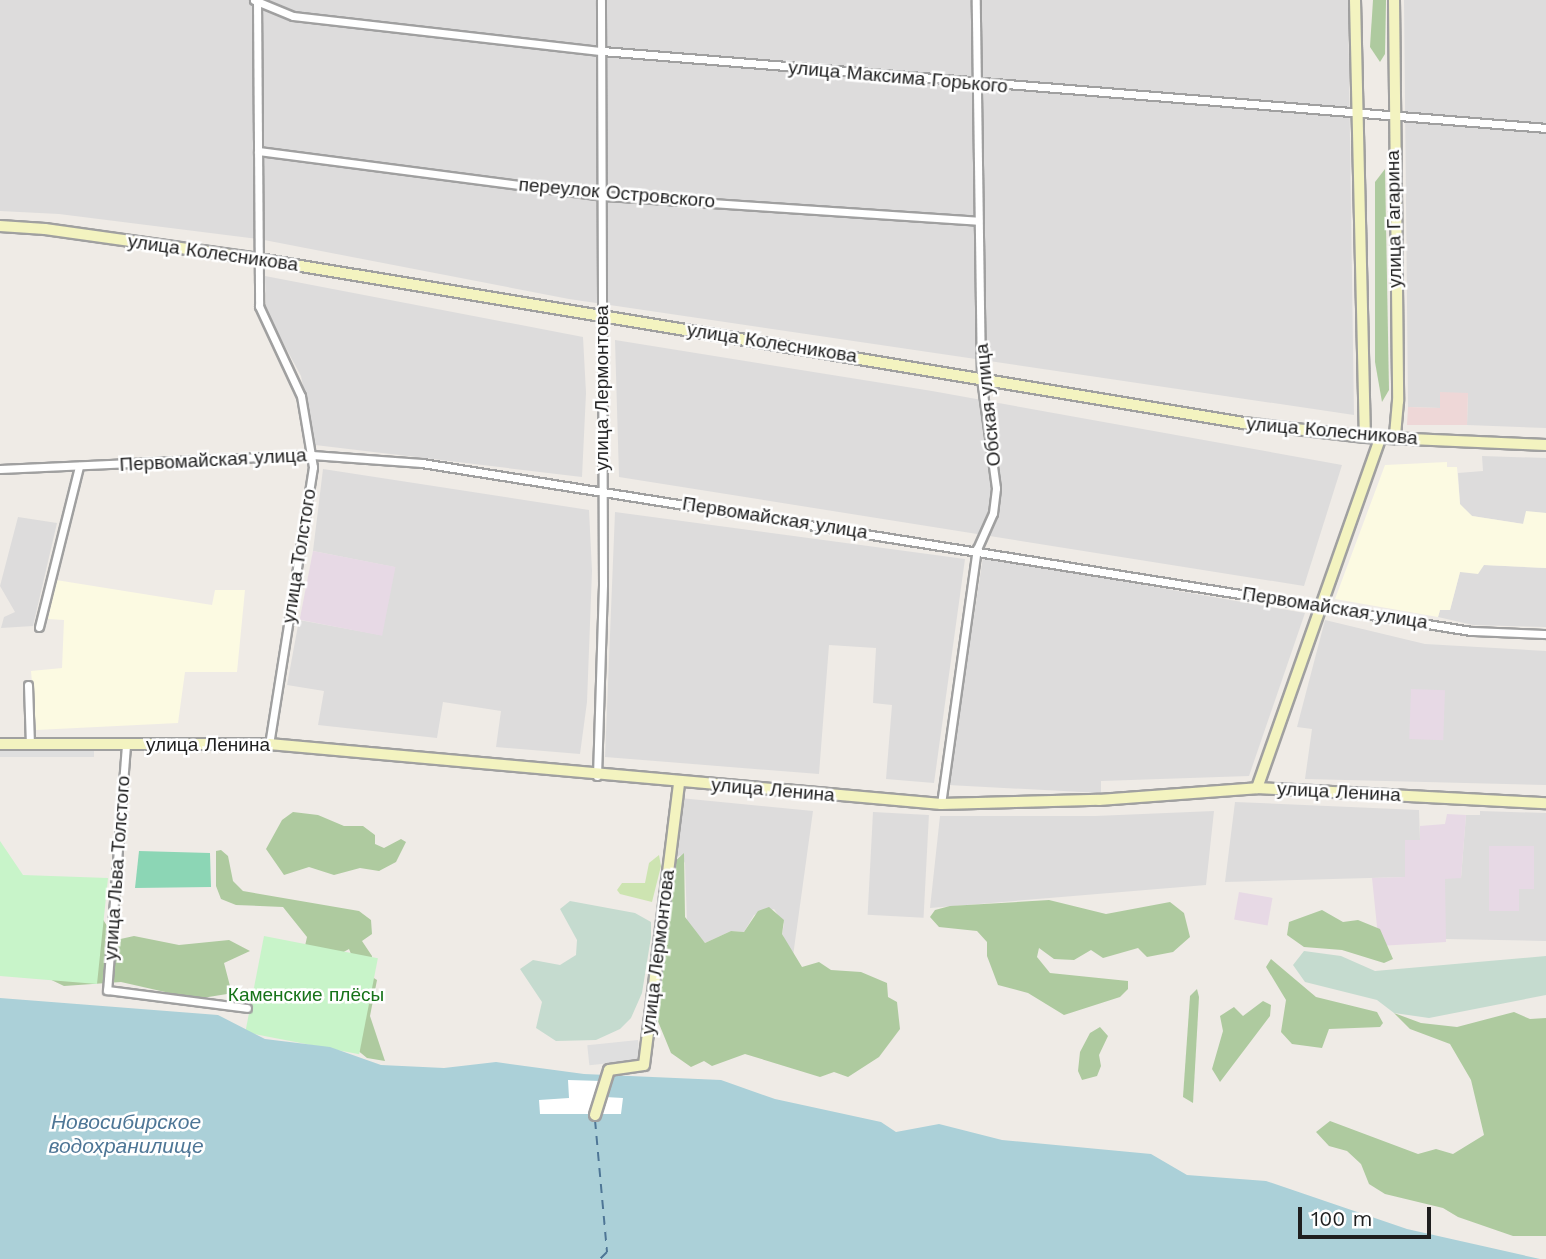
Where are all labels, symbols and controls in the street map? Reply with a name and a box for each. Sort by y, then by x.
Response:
street label: улица Максима Горького [787,56,1009,98]
street label: улица Гагарина [1381,150,1407,288]
street label: переулок Островского [518,173,716,213]
street label: улица Колесникова [126,230,300,276]
street label: улица Лермонтова [591,305,613,471]
street label: улица Колесникова [685,318,859,368]
street label: Обская улица [970,343,1006,467]
street label: улица Колесникова [1245,412,1419,450]
street label: Первомайская улица [119,444,307,476]
street label: улица Толстого [277,487,321,625]
street label: Первомайская улица [681,492,869,544]
street label: Первомайская улица [1241,582,1429,634]
street label: улица Ленина [146,734,270,756]
street label: улица Ленина [710,773,836,807]
street label: улица Льва Толстого [99,775,135,961]
street label: улица Ленина [1277,777,1401,807]
street label: улица Лермонтова [637,868,679,1036]
park label: Каменские плёсы [228,984,384,1006]
water label: Новосибирское водохранилище [48,1109,204,1159]
scale bar [1301,1192,1434,1236]
text: 100 m [1311,1206,1373,1231]

